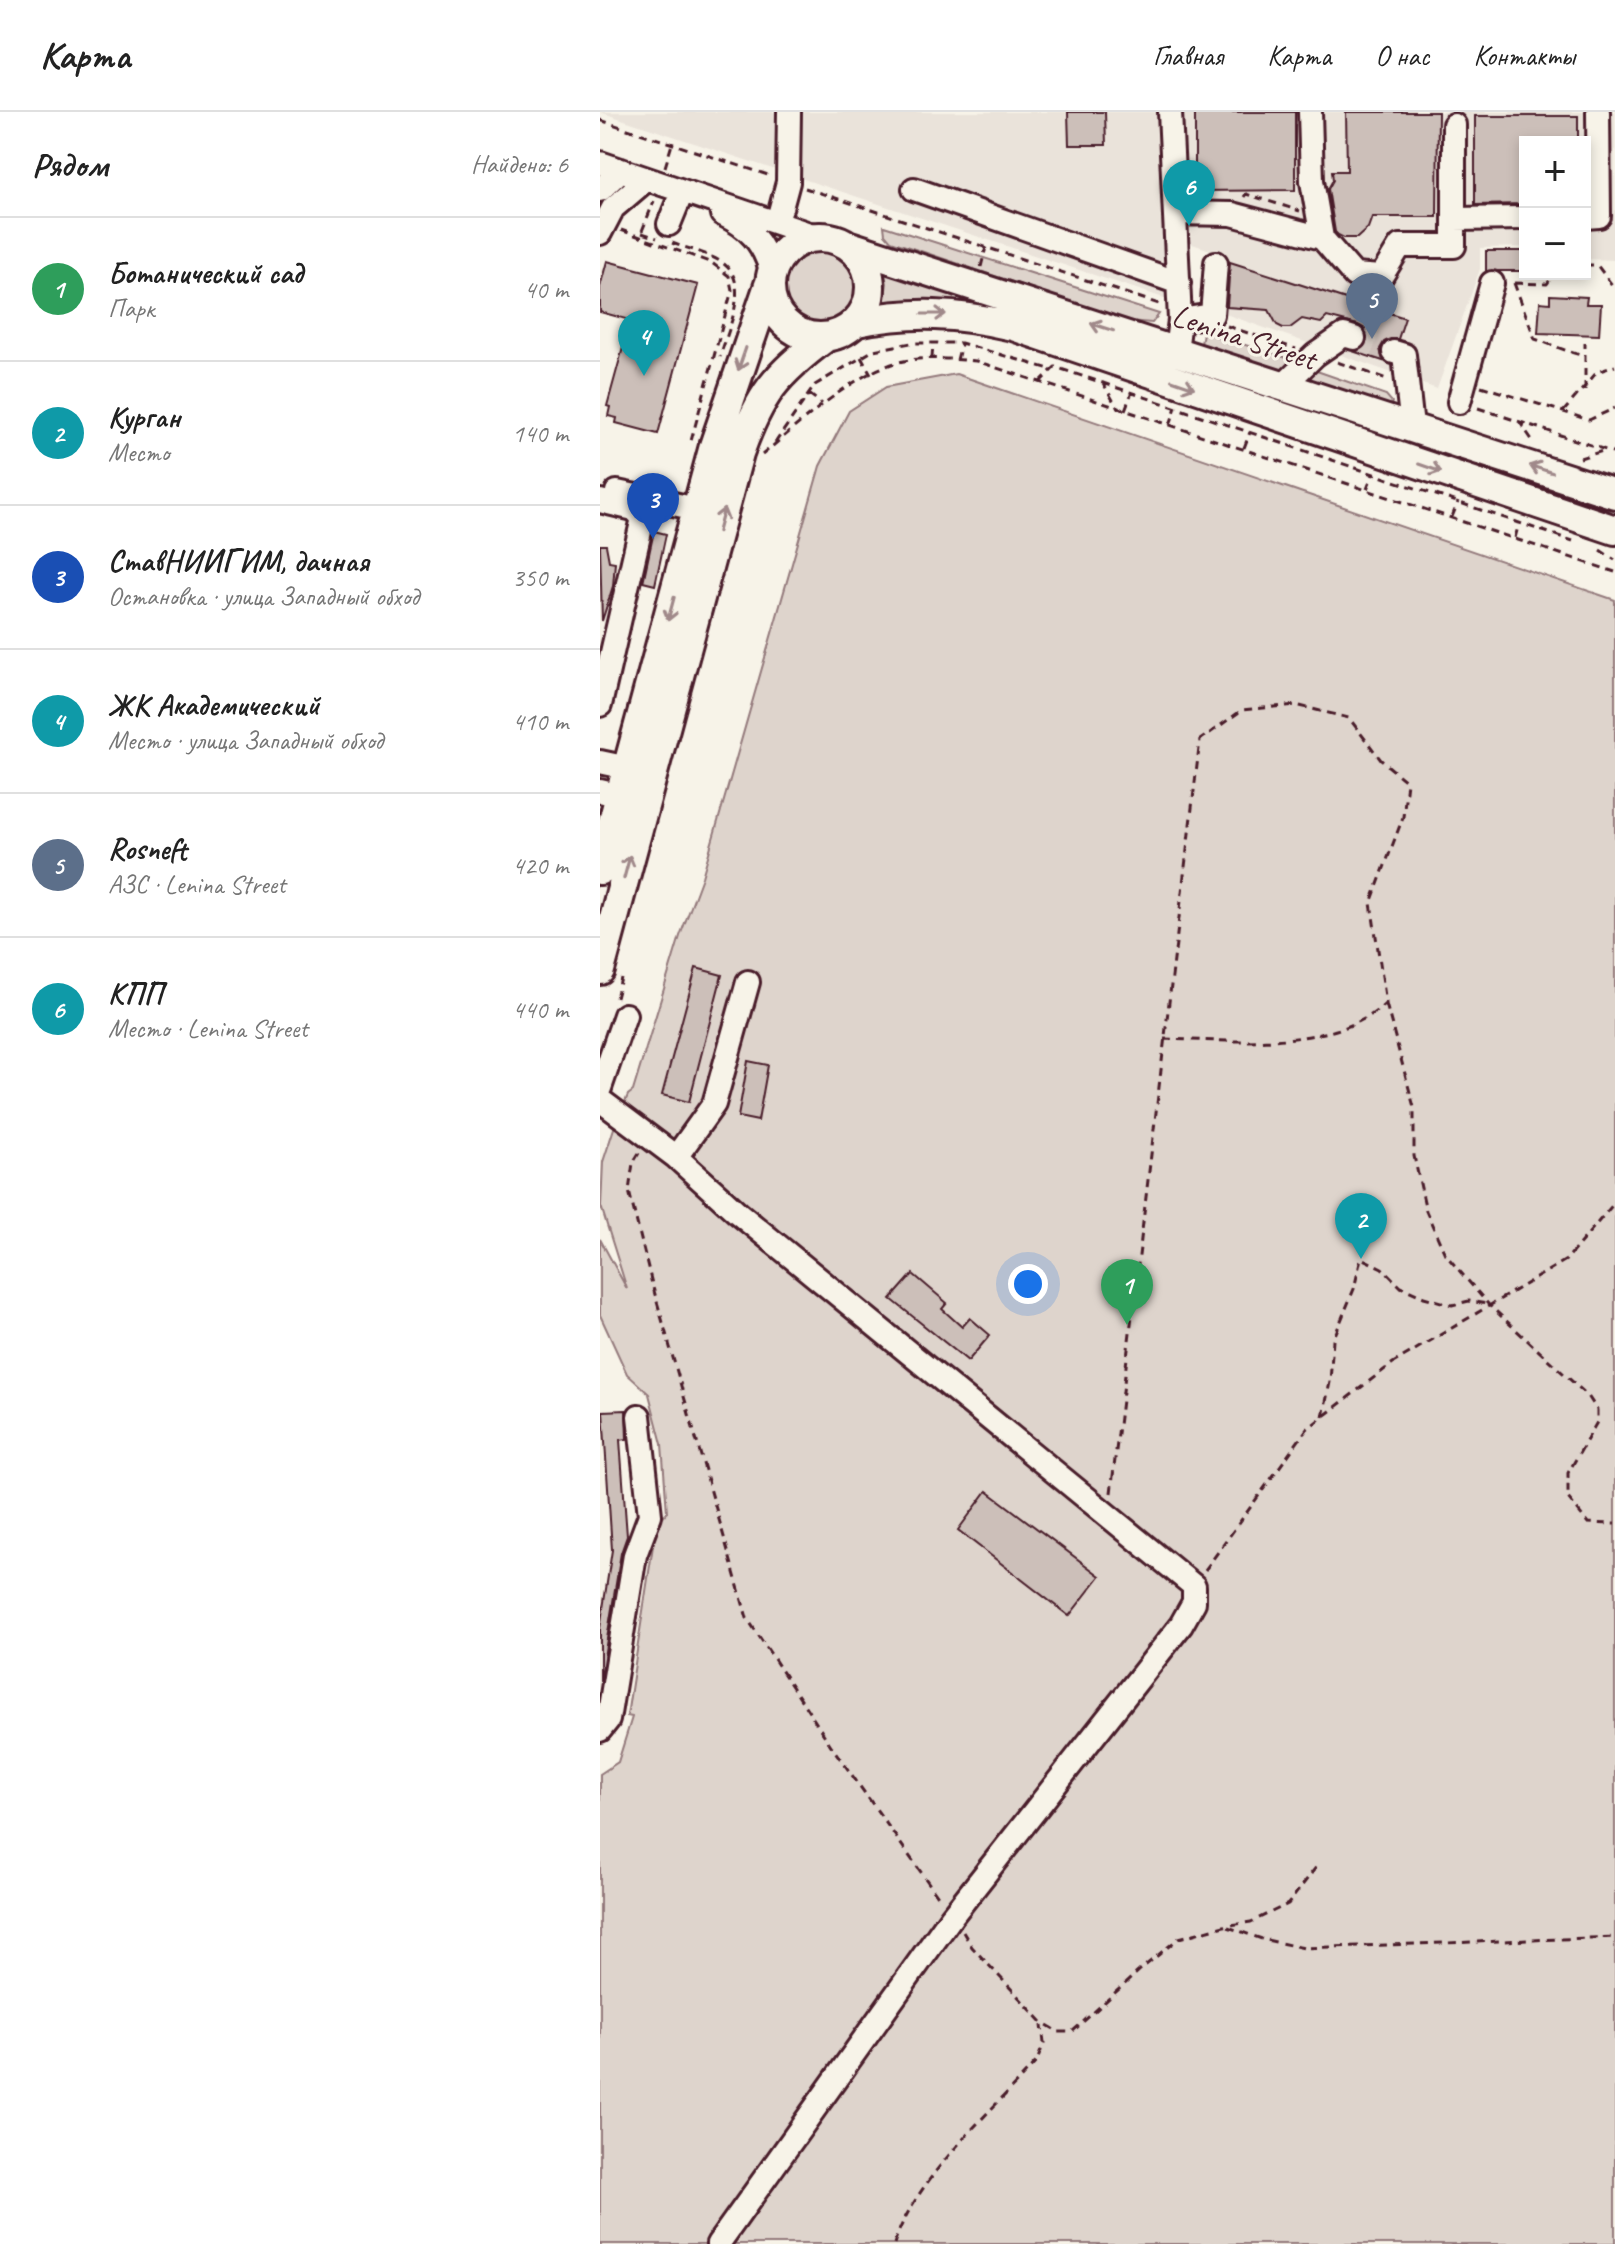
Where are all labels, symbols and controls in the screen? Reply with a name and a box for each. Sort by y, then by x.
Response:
text: Карта [40,32,130,79]
text: Главная [1153,38,1223,73]
text: Карта [1267,38,1331,73]
text: О нас [1375,38,1429,73]
text: Контакты [1473,38,1575,73]
map controls [1519,136,1591,280]
button: + [1519,136,1591,208]
text: Рядом [32,143,108,186]
text: Найдено: 6 [471,148,568,181]
pin: 6 [1163,160,1215,226]
button: − [1519,208,1591,280]
text: Ботанический сад [108,254,303,292]
text: 1 [52,273,64,306]
text: 40 m [524,273,568,306]
pin: 5 [1346,273,1398,339]
text: Парк [108,292,154,325]
street label: Lenina Street [1167,295,1324,381]
one-way arrow [920,306,947,322]
pin: 4 [618,310,670,376]
one-way arrow [1090,318,1115,333]
one-way arrow [734,346,749,371]
one-way arrow [1170,378,1195,392]
text: Курган [108,398,181,436]
text: 2 [52,417,64,450]
text: 140 m [512,417,568,450]
text: Место [108,436,170,469]
one-way arrow [1418,461,1443,476]
one-way arrow [1529,461,1554,476]
pin: 3 [627,473,679,539]
one-way arrow [714,507,729,533]
text: СтавНИИГИМ, дачная [108,542,369,580]
text: 3 [52,561,64,594]
text: 350 m [512,561,568,594]
text: Остановка · улица Западный обход [108,580,419,613]
one-way arrow [662,595,677,621]
text: ЖК Академический [108,686,319,724]
text: 4 [52,705,64,738]
text: 410 m [512,705,568,738]
text: Место · улица Западный обход [108,724,383,757]
text: Rosneft [108,830,187,868]
text: 5 [52,849,64,882]
text: 420 m [512,849,568,882]
one-way arrow [621,855,636,881]
text: АЗС · Lenina Street [108,868,286,901]
text: КПП [108,974,163,1012]
text: 6 [52,993,64,1026]
text: 440 m [512,993,568,1026]
text: Место · Lenina Street [108,1012,308,1045]
pin: 2 [1335,1193,1387,1259]
pin: 1 [1101,1259,1153,1325]
your location [1008,1264,1048,1304]

